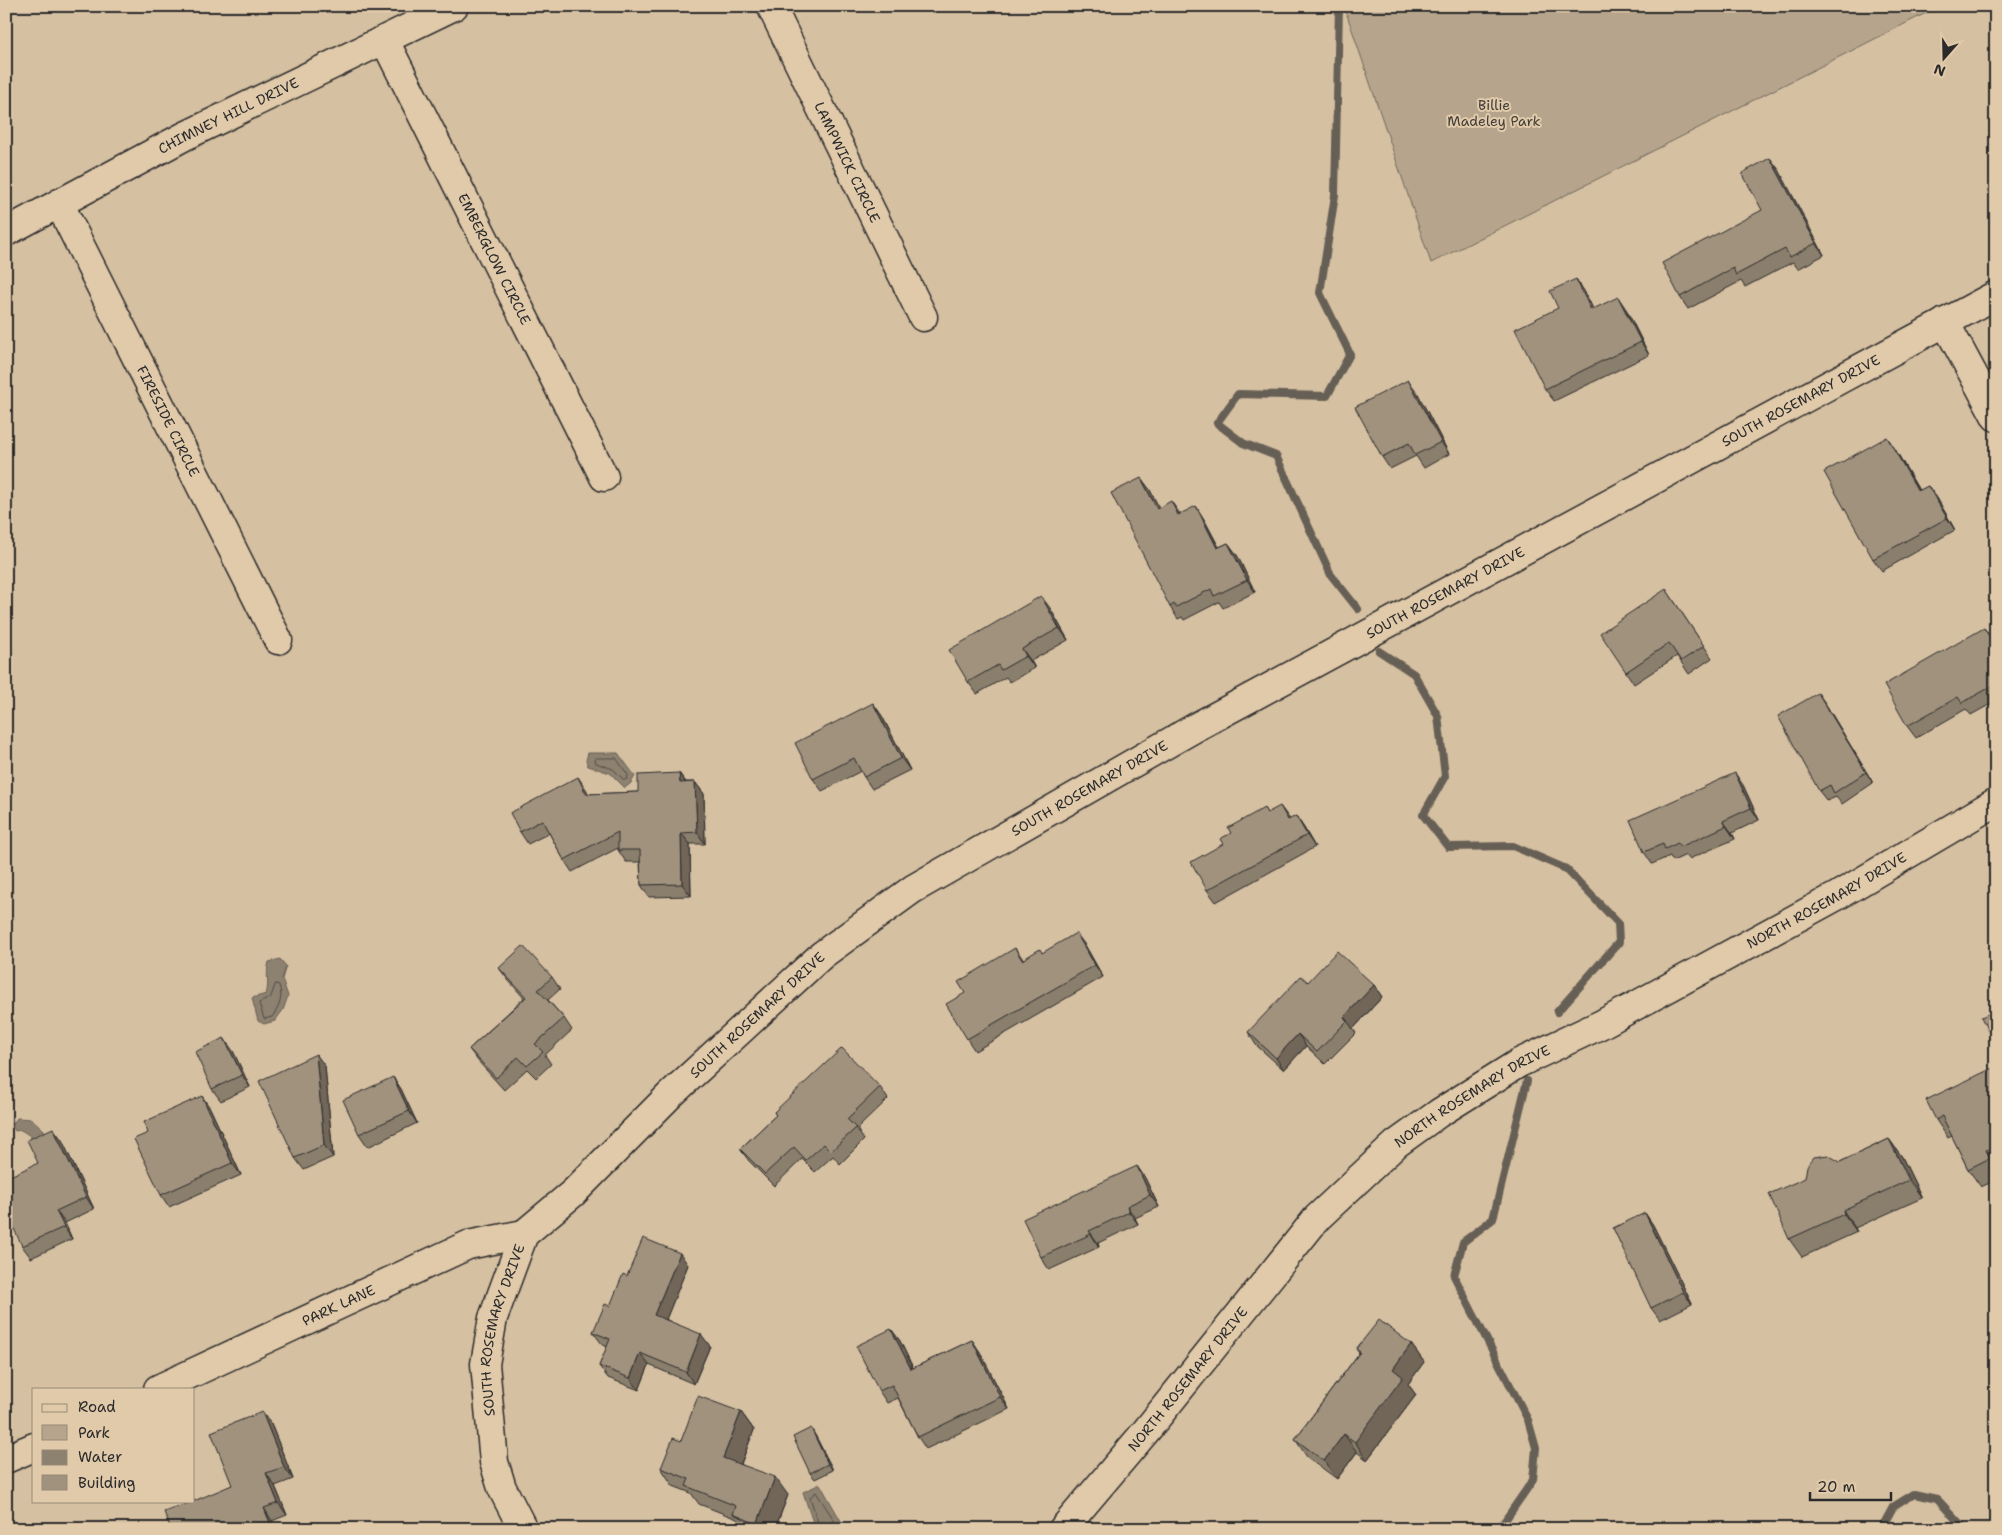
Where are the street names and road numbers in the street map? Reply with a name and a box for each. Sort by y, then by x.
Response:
street label: CHIMNEY HILL DRIVE [155,73,302,158]
street label: LAMPWICK CIRCLE [810,99,885,226]
street label: EMBERGLOW CIRCLE [454,190,535,328]
street label: SOUTH ROSEMARY DRIVE [1718,350,1883,451]
street label: FIRESIDE CIRCLE [133,363,204,480]
street label: SOUTH ROSEMARY DRIVE [1363,542,1528,643]
street label: SOUTH ROSEMARY DRIVE [1008,736,1171,840]
street label: NORTH ROSEMARY DRIVE [1743,848,1910,953]
street label: SOUTH ROSEMARY DRIVE [686,948,829,1082]
street label: NORTH ROSEMARY DRIVE [1391,1041,1553,1151]
street label: SOUTH ROSEMARY DRIVE [476,1241,529,1417]
street label: PARK LANE [299,1280,378,1330]
street label: NORTH ROSEMARY DRIVE [1124,1303,1251,1455]

